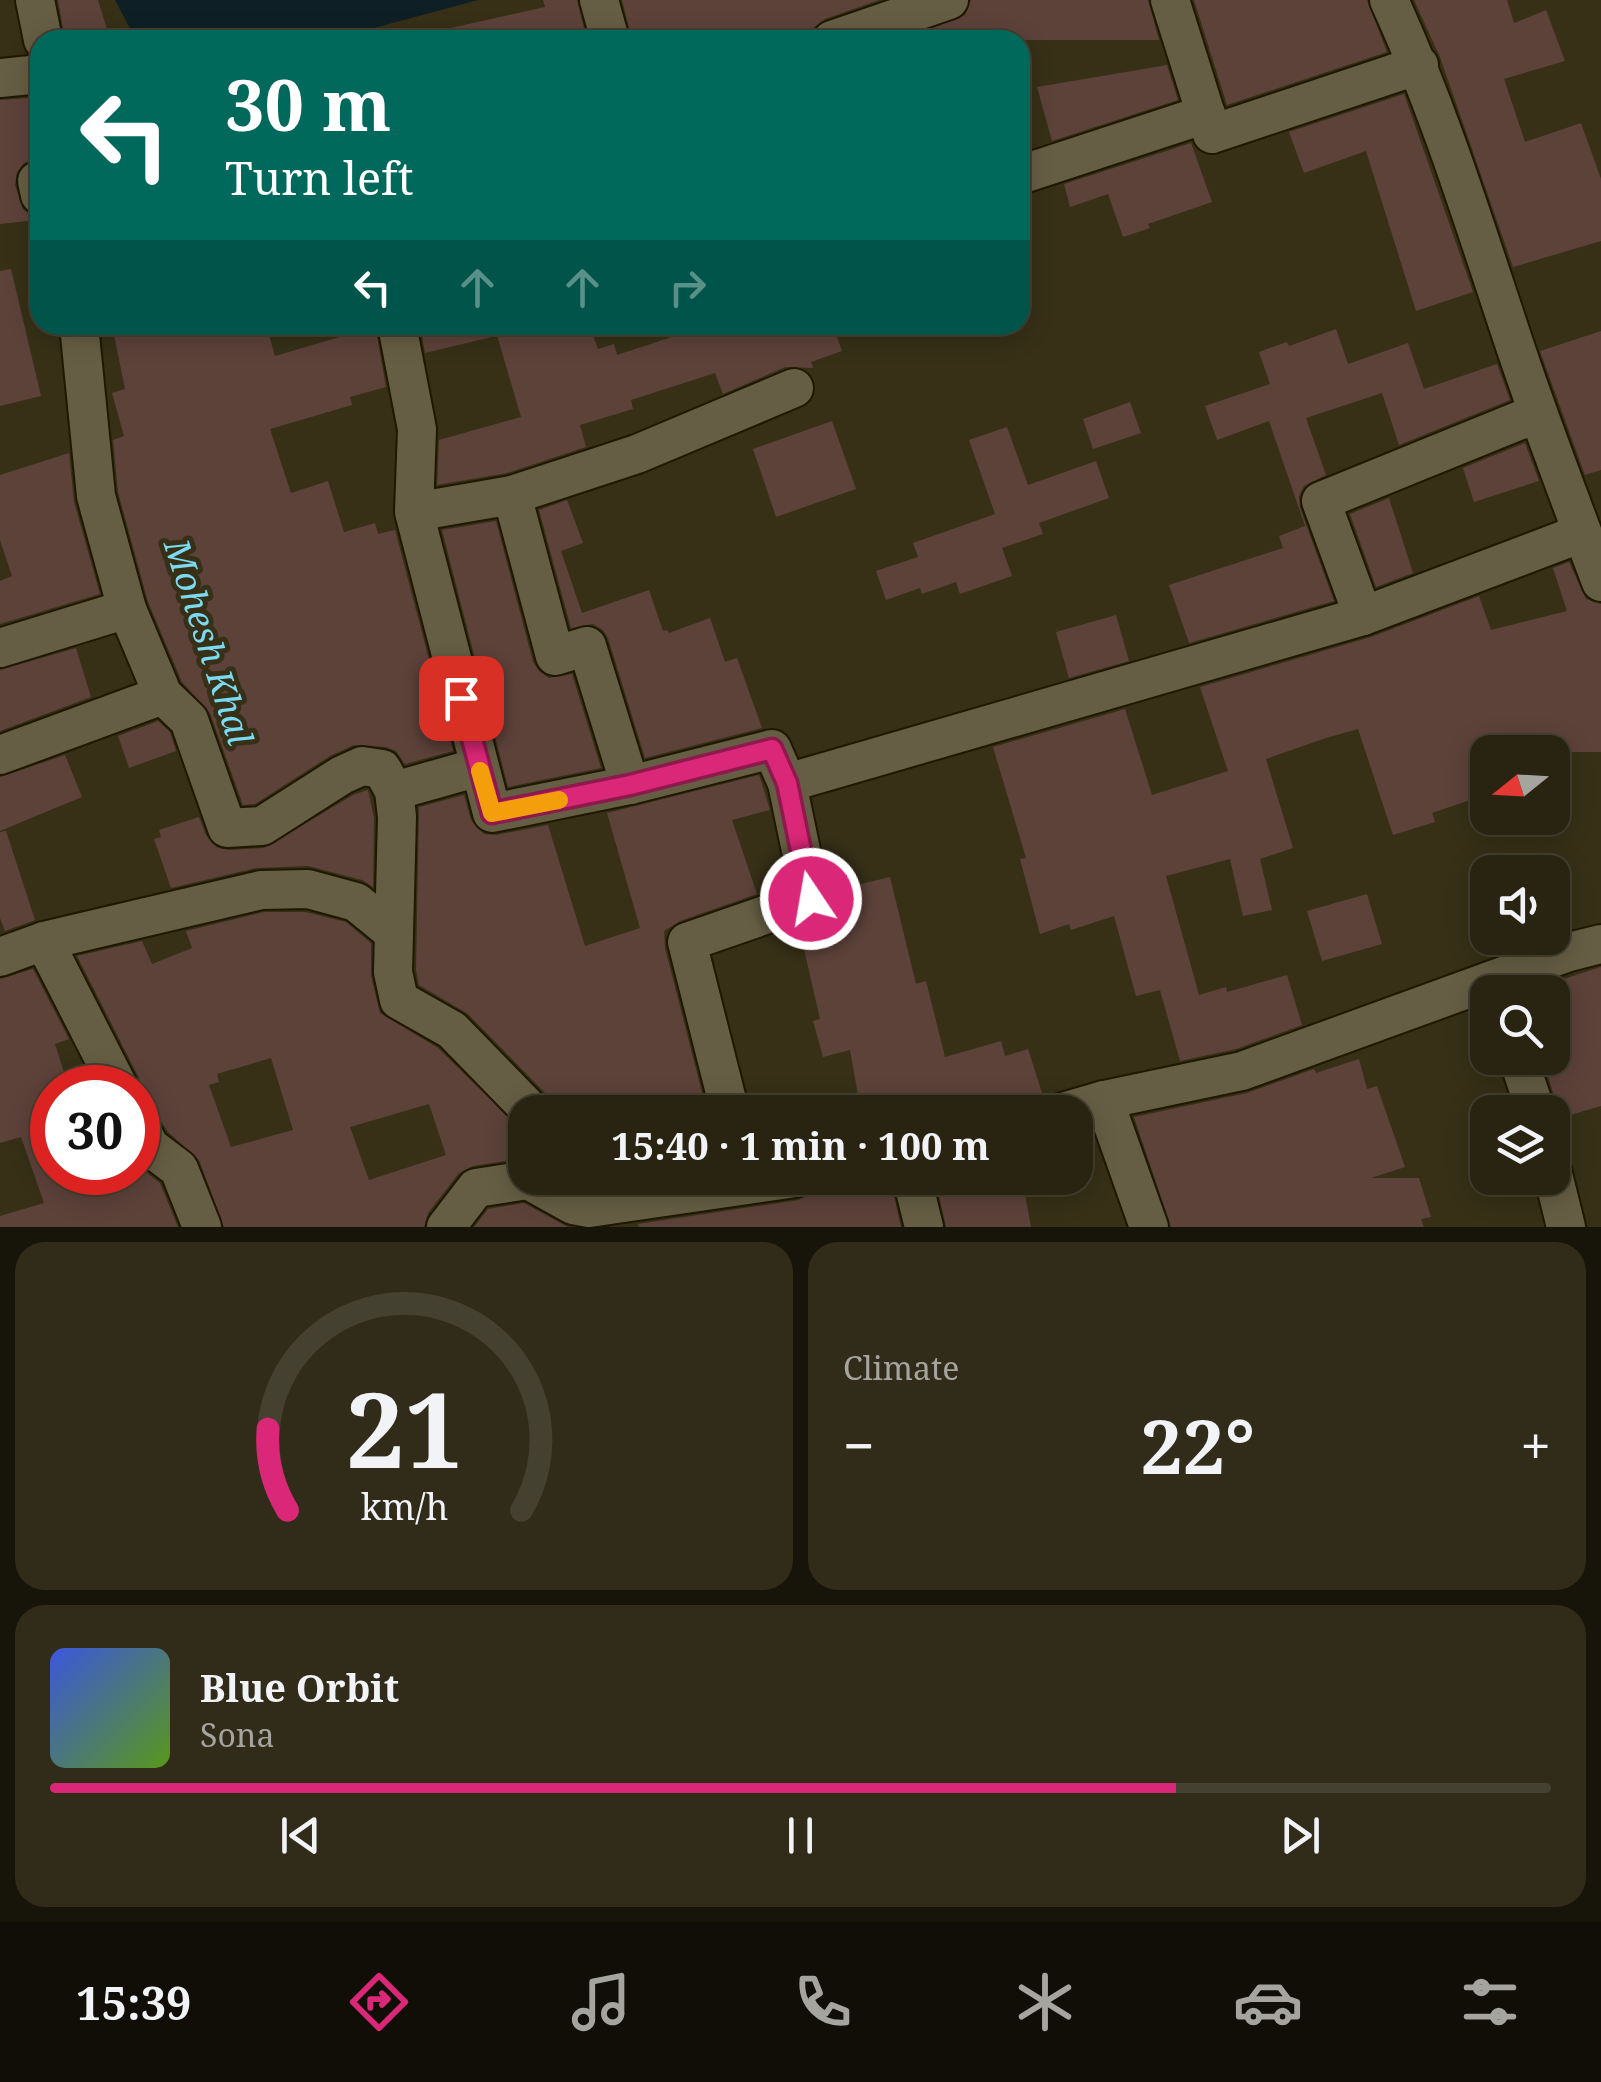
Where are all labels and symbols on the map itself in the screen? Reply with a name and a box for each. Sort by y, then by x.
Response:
water label: Mohesh Khal [154,532,265,751]
pin [419,656,504,741]
north arrow [1470,735,1570,835]
position arrow [759,847,863,951]
speed limit sign: 30 [30,1065,160,1195]

